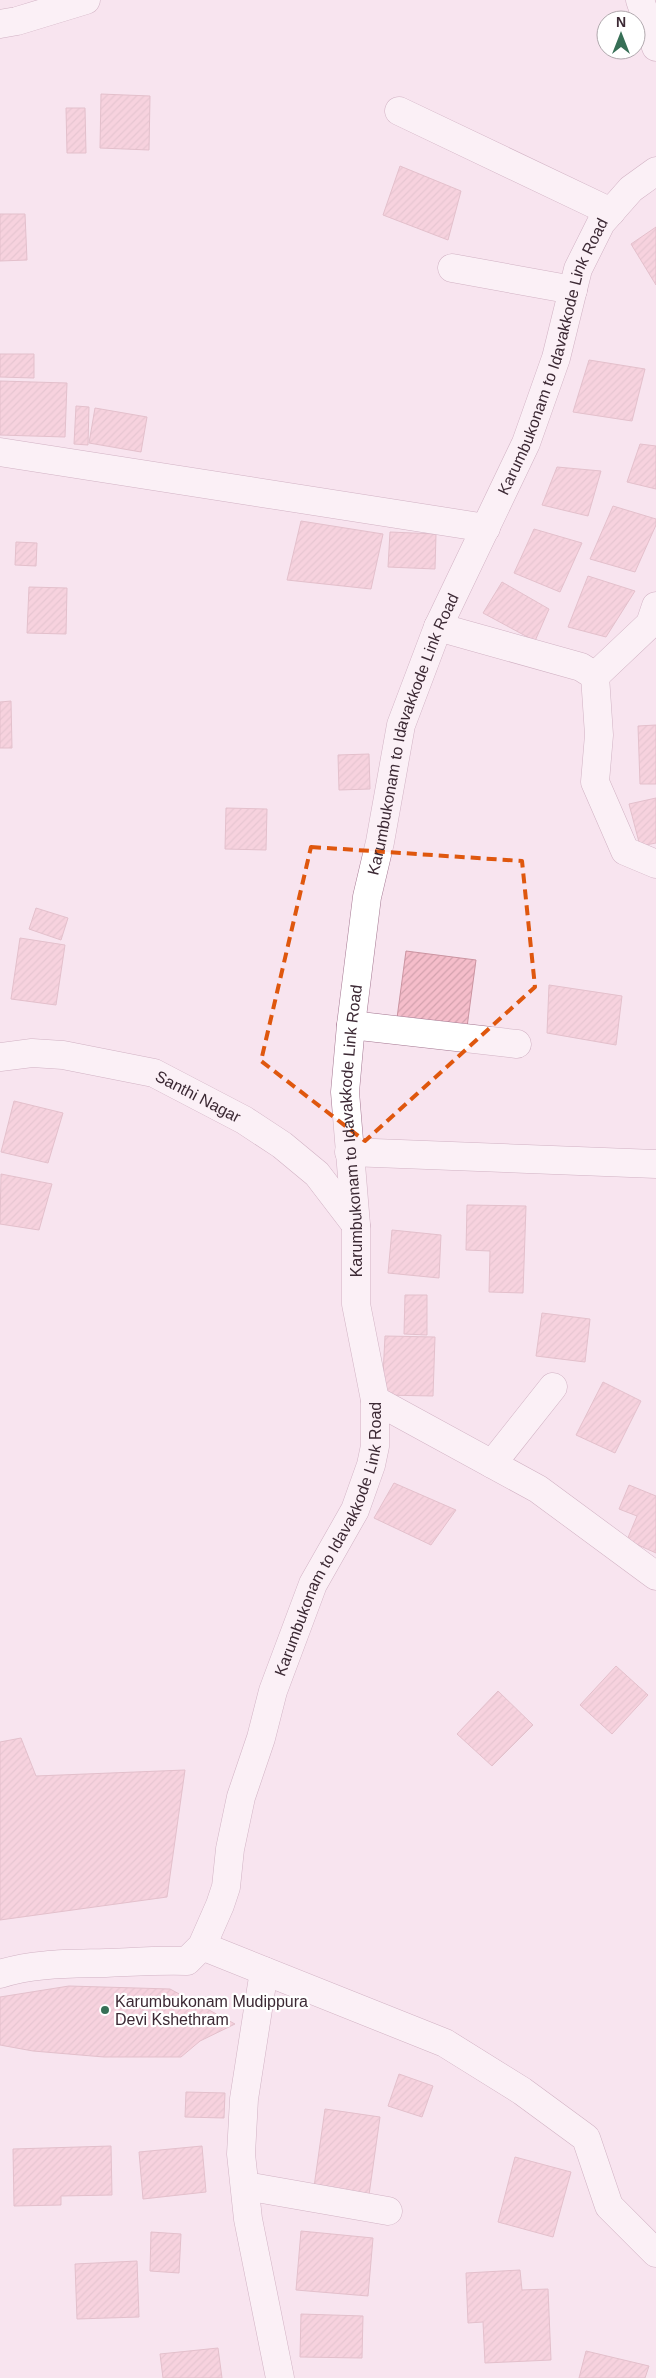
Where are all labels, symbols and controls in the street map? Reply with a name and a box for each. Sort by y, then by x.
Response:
north arrow [596,10,646,60]
text: N [616,14,626,30]
street label: Karumbukonam to Idavakkode Link Road [495,216,611,498]
street label: Karumbukonam to Idavakkode Link Road [364,591,462,877]
street label: Karumbukonam to Idavakkode Link Road [337,984,365,1277]
street label: Santhi Nagar [153,1067,244,1126]
street label: Karumbukonam to Idavakkode Link Road [271,1402,384,1678]
place label: Karumbukonam Mudippura Devi Kshethram [115,1993,308,2028]
marker: Karumbukonam Mudippura Devi Kshethram [99,2004,111,2016]

